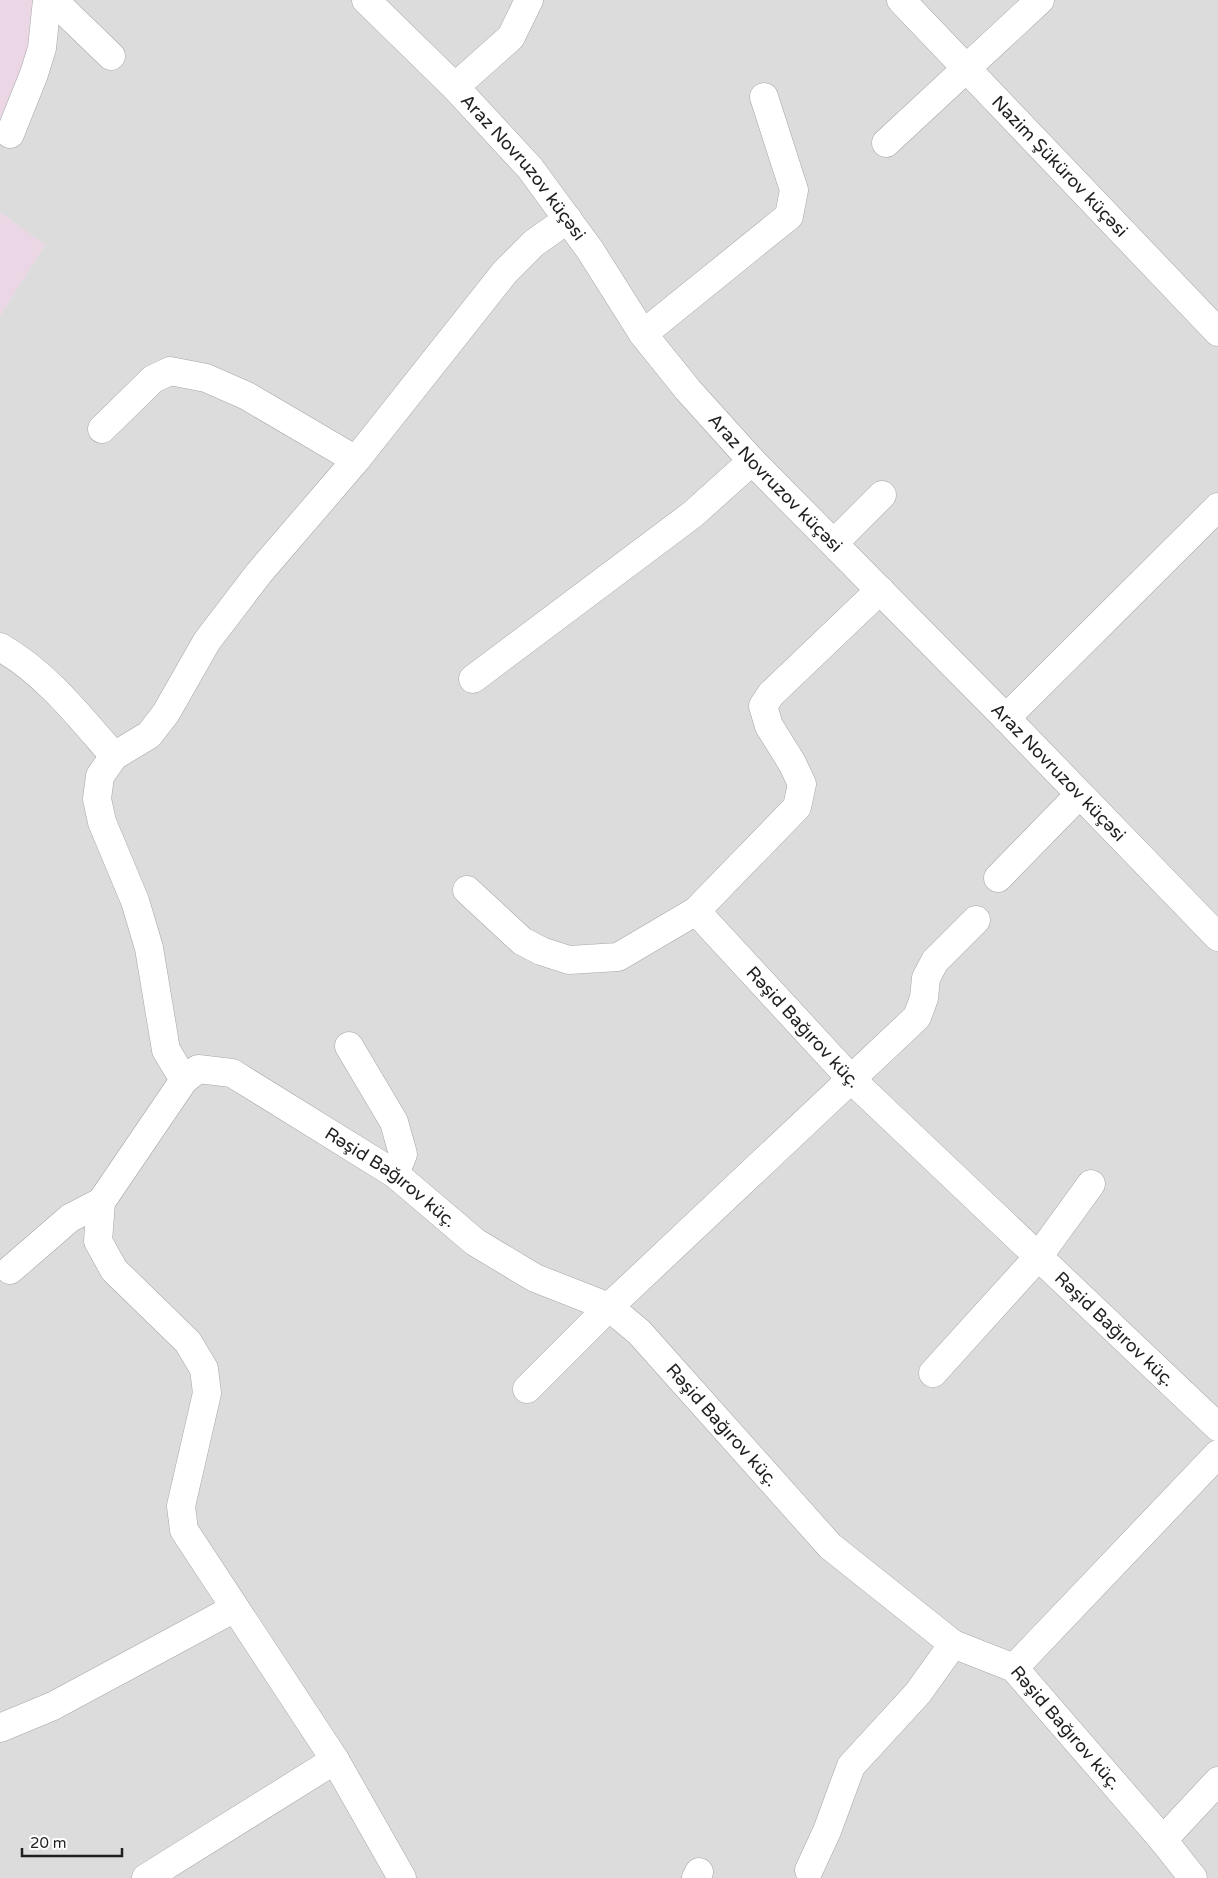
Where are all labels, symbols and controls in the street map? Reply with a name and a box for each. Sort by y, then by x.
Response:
street label: Araz Novruzov küçəsi [456,89,590,245]
street label: Nazim Şükürov küçəsi [987,91,1132,242]
street label: Araz Novruzov küçəsi [703,409,847,557]
street label: Araz Novruzov küçəsi [986,698,1130,846]
street label: Rəşid Bağırov küç. [742,962,864,1093]
street label: Rəşid Bağırov küç. [321,1122,461,1232]
street label: Rəşid Bağırov küç. [1050,1267,1179,1391]
street label: Rəşid Bağırov küç. [661,1359,783,1491]
street label: Rəşid Bağırov küç. [1006,1661,1126,1794]
scale bar [22,1826,122,1858]
text: 20 m [30,1834,67,1852]

